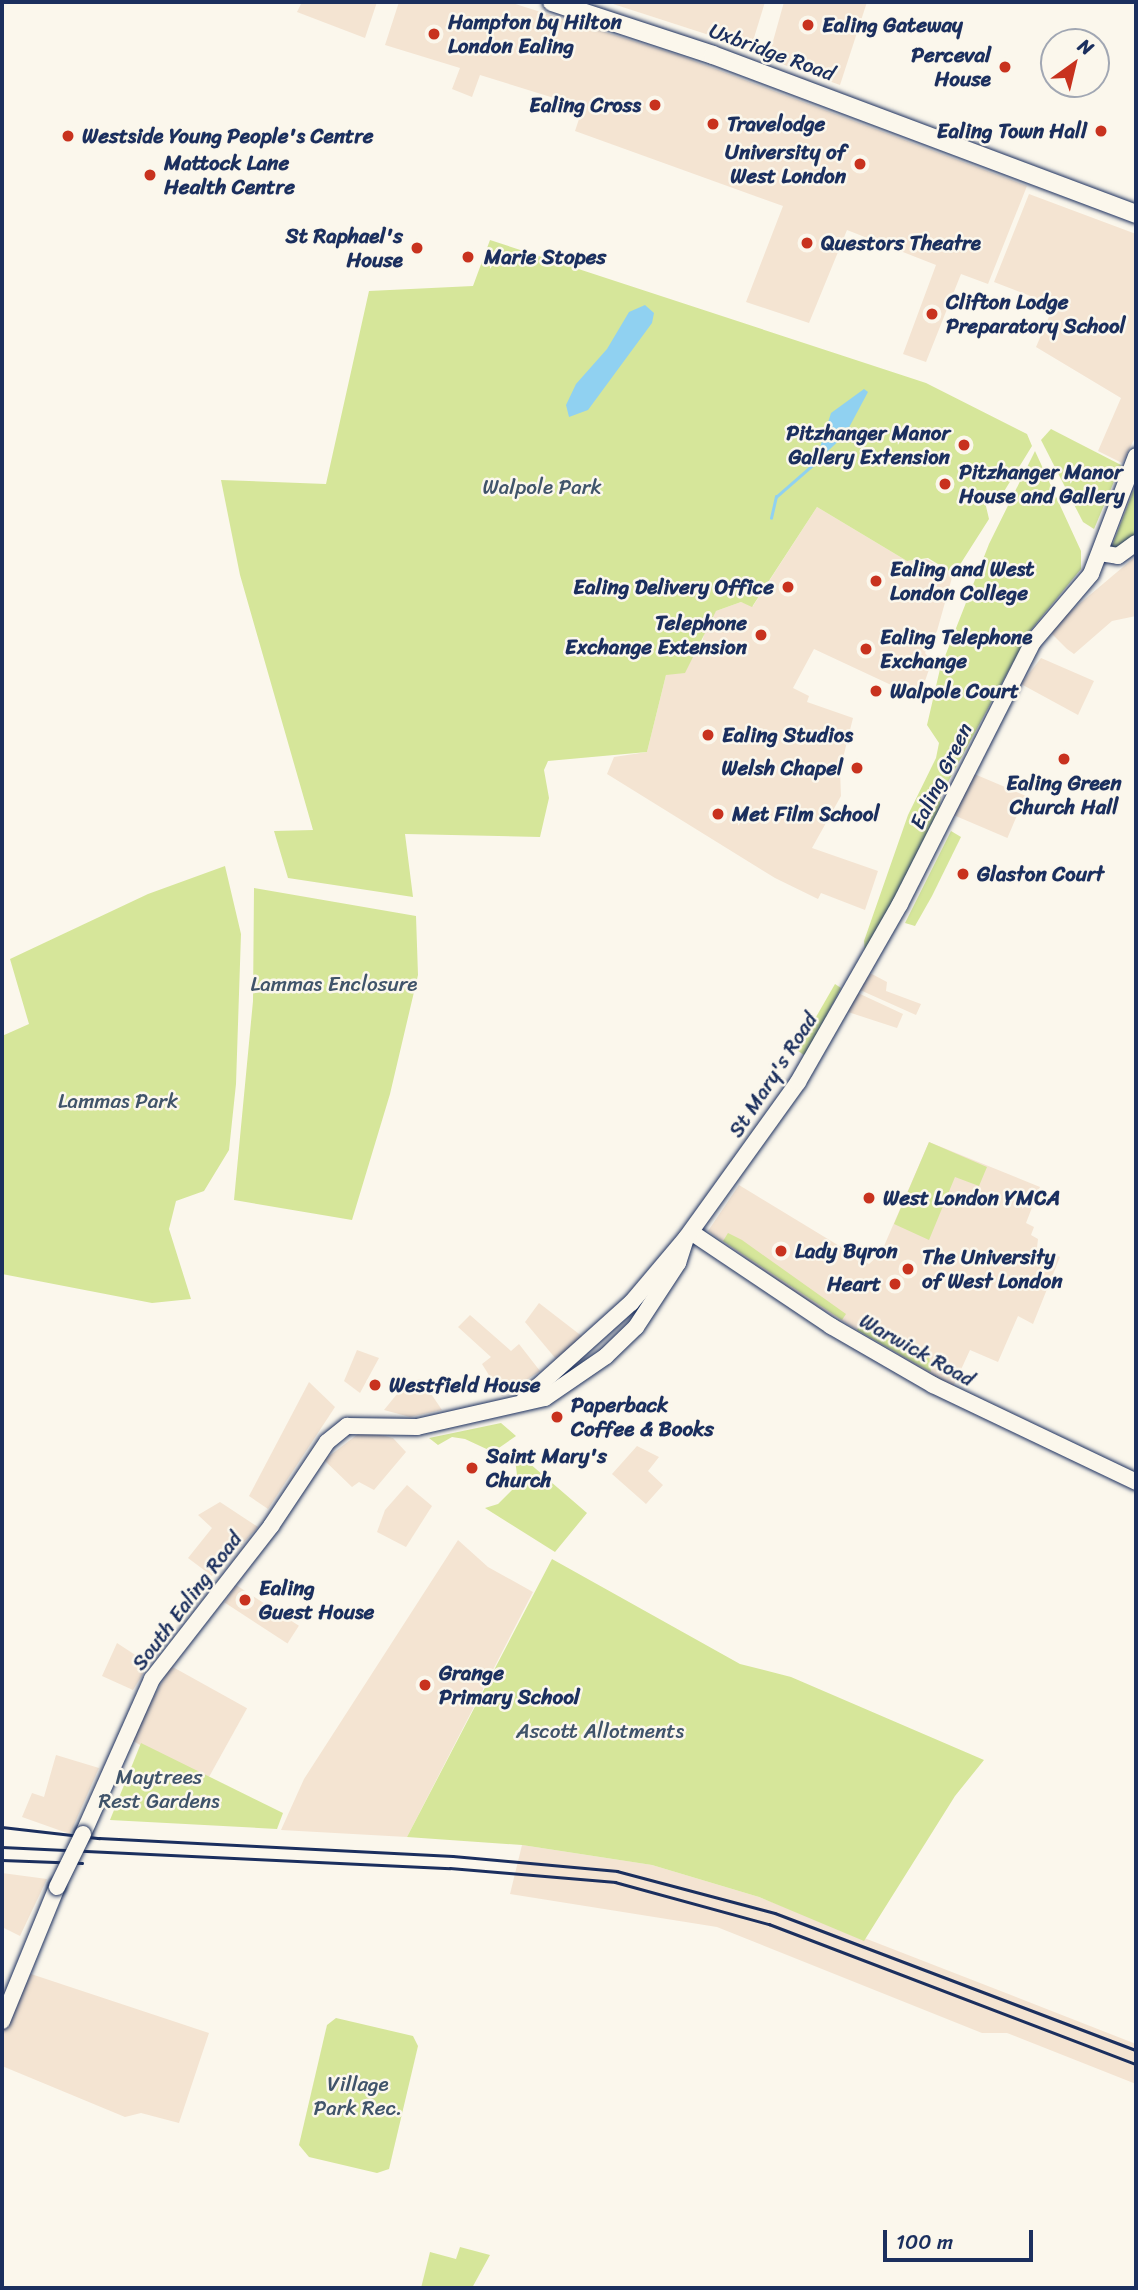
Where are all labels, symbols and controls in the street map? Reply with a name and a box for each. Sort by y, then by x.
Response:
place label: Hampton by Hilton London Ealing [448,9,622,59]
place label: Ealing Gateway [822,12,963,38]
marker: Ealing Gateway [800,17,816,33]
street label: Uxbridge Road [706,18,838,86]
marker: Hampton by Hilton London Ealing [426,26,442,42]
north arrow [1040,28,1110,98]
text: N [1071,29,1101,64]
place label: Perceval House [911,42,991,92]
marker: Perceval House [997,59,1013,75]
place label: Ealing Cross [529,92,641,118]
marker: Ealing Cross [647,97,663,113]
place label: Travelodge [727,111,825,137]
marker: Travelodge [705,116,721,132]
place label: Ealing Town Hall [937,118,1087,144]
place label: Westside Young People's Centre [82,123,375,149]
marker: Ealing Town Hall [1093,123,1109,139]
marker: Westside Young People's Centre [60,128,76,144]
place label: University of West London [725,139,846,189]
place label: Mattock Lane Health Centre [164,150,296,200]
marker: University of West London [852,156,868,172]
marker: Mattock Lane Health Centre [142,167,158,183]
place label: St Raphael's House [286,223,403,273]
place label: Questors Theatre [821,230,982,256]
marker: Questors Theatre [799,235,815,251]
marker: St Raphael's House [409,240,425,256]
place label: Marie Stopes [484,244,605,270]
marker: Marie Stopes [458,247,478,267]
place label: Clifton Lodge Preparatory School [946,289,1126,339]
marker: Clifton Lodge Preparatory School [924,306,940,322]
place label: Pitzhanger Manor Gallery Extension [786,420,950,470]
marker: Pitzhanger Manor Gallery Extension [956,437,972,453]
place label: Pitzhanger Manor House and Gallery [959,459,1125,509]
park label: Walpole Park [482,474,602,500]
marker: Pitzhanger Manor House and Gallery [937,476,953,492]
place label: Ealing and West London College [890,556,1036,606]
marker: Ealing and West London College [868,573,884,589]
place label: Ealing Delivery Office [573,574,774,600]
marker: Ealing Delivery Office [780,579,796,595]
place label: Telephone Exchange Extension [563,610,747,660]
place label: Ealing Telephone Exchange [880,624,1033,674]
marker: Telephone Exchange Extension [753,627,769,643]
marker: Ealing Telephone Exchange [858,641,874,657]
place label: Walpole Court [890,678,1019,704]
marker: Walpole Court [868,683,884,699]
street label: Ealing Green [904,718,978,834]
place label: Ealing Studios [722,722,853,748]
marker: Ealing Studios [700,727,716,743]
marker: Ealing Green Church Hall [1056,751,1072,767]
place label: Welsh Chapel [721,755,843,781]
marker: Welsh Chapel [849,760,865,776]
place label: Ealing Green Church Hall [1006,770,1122,820]
place label: Met Film School [732,801,881,827]
marker: Met Film School [710,806,726,822]
place label: Glaston Court [977,861,1105,887]
marker: Glaston Court [955,866,971,882]
park label: Lammas Enclosure [251,971,417,997]
street label: St Mary's Road [724,1009,822,1141]
park label: Lammas Park [58,1088,178,1114]
place label: West London YMCA [883,1185,1061,1211]
marker: West London YMCA [861,1190,877,1206]
place label: Lady Byron [795,1238,898,1264]
marker: Lady Byron [773,1243,789,1259]
place label: The University of West London [922,1244,1064,1294]
marker: The University of West London [900,1261,916,1277]
place label: Heart [827,1271,881,1297]
marker: Heart [887,1276,903,1292]
street label: Warwick Road [855,1308,979,1392]
place label: Westfield House [389,1372,540,1398]
marker: Westfield House [367,1377,383,1393]
place label: Paperback Coffee & Books [571,1392,714,1442]
marker: Paperback Coffee & Books [549,1409,565,1425]
place label: Saint Mary's Church [486,1443,605,1493]
marker: Saint Mary's Church [464,1460,480,1476]
street label: South Ealing Road [127,1527,247,1675]
place label: Ealing Guest House [259,1575,375,1625]
marker: Ealing Guest House [237,1592,253,1608]
place label: Grange Primary School [439,1660,580,1710]
marker: Grange Primary School [417,1677,433,1693]
park label: Ascott Allotments [516,1718,684,1744]
park label: Maytrees Rest Gardens [98,1764,220,1814]
park label: Village Park Rec. [314,2071,402,2121]
scale bar [886,2216,1036,2260]
text: 100 m [896,2223,953,2261]

